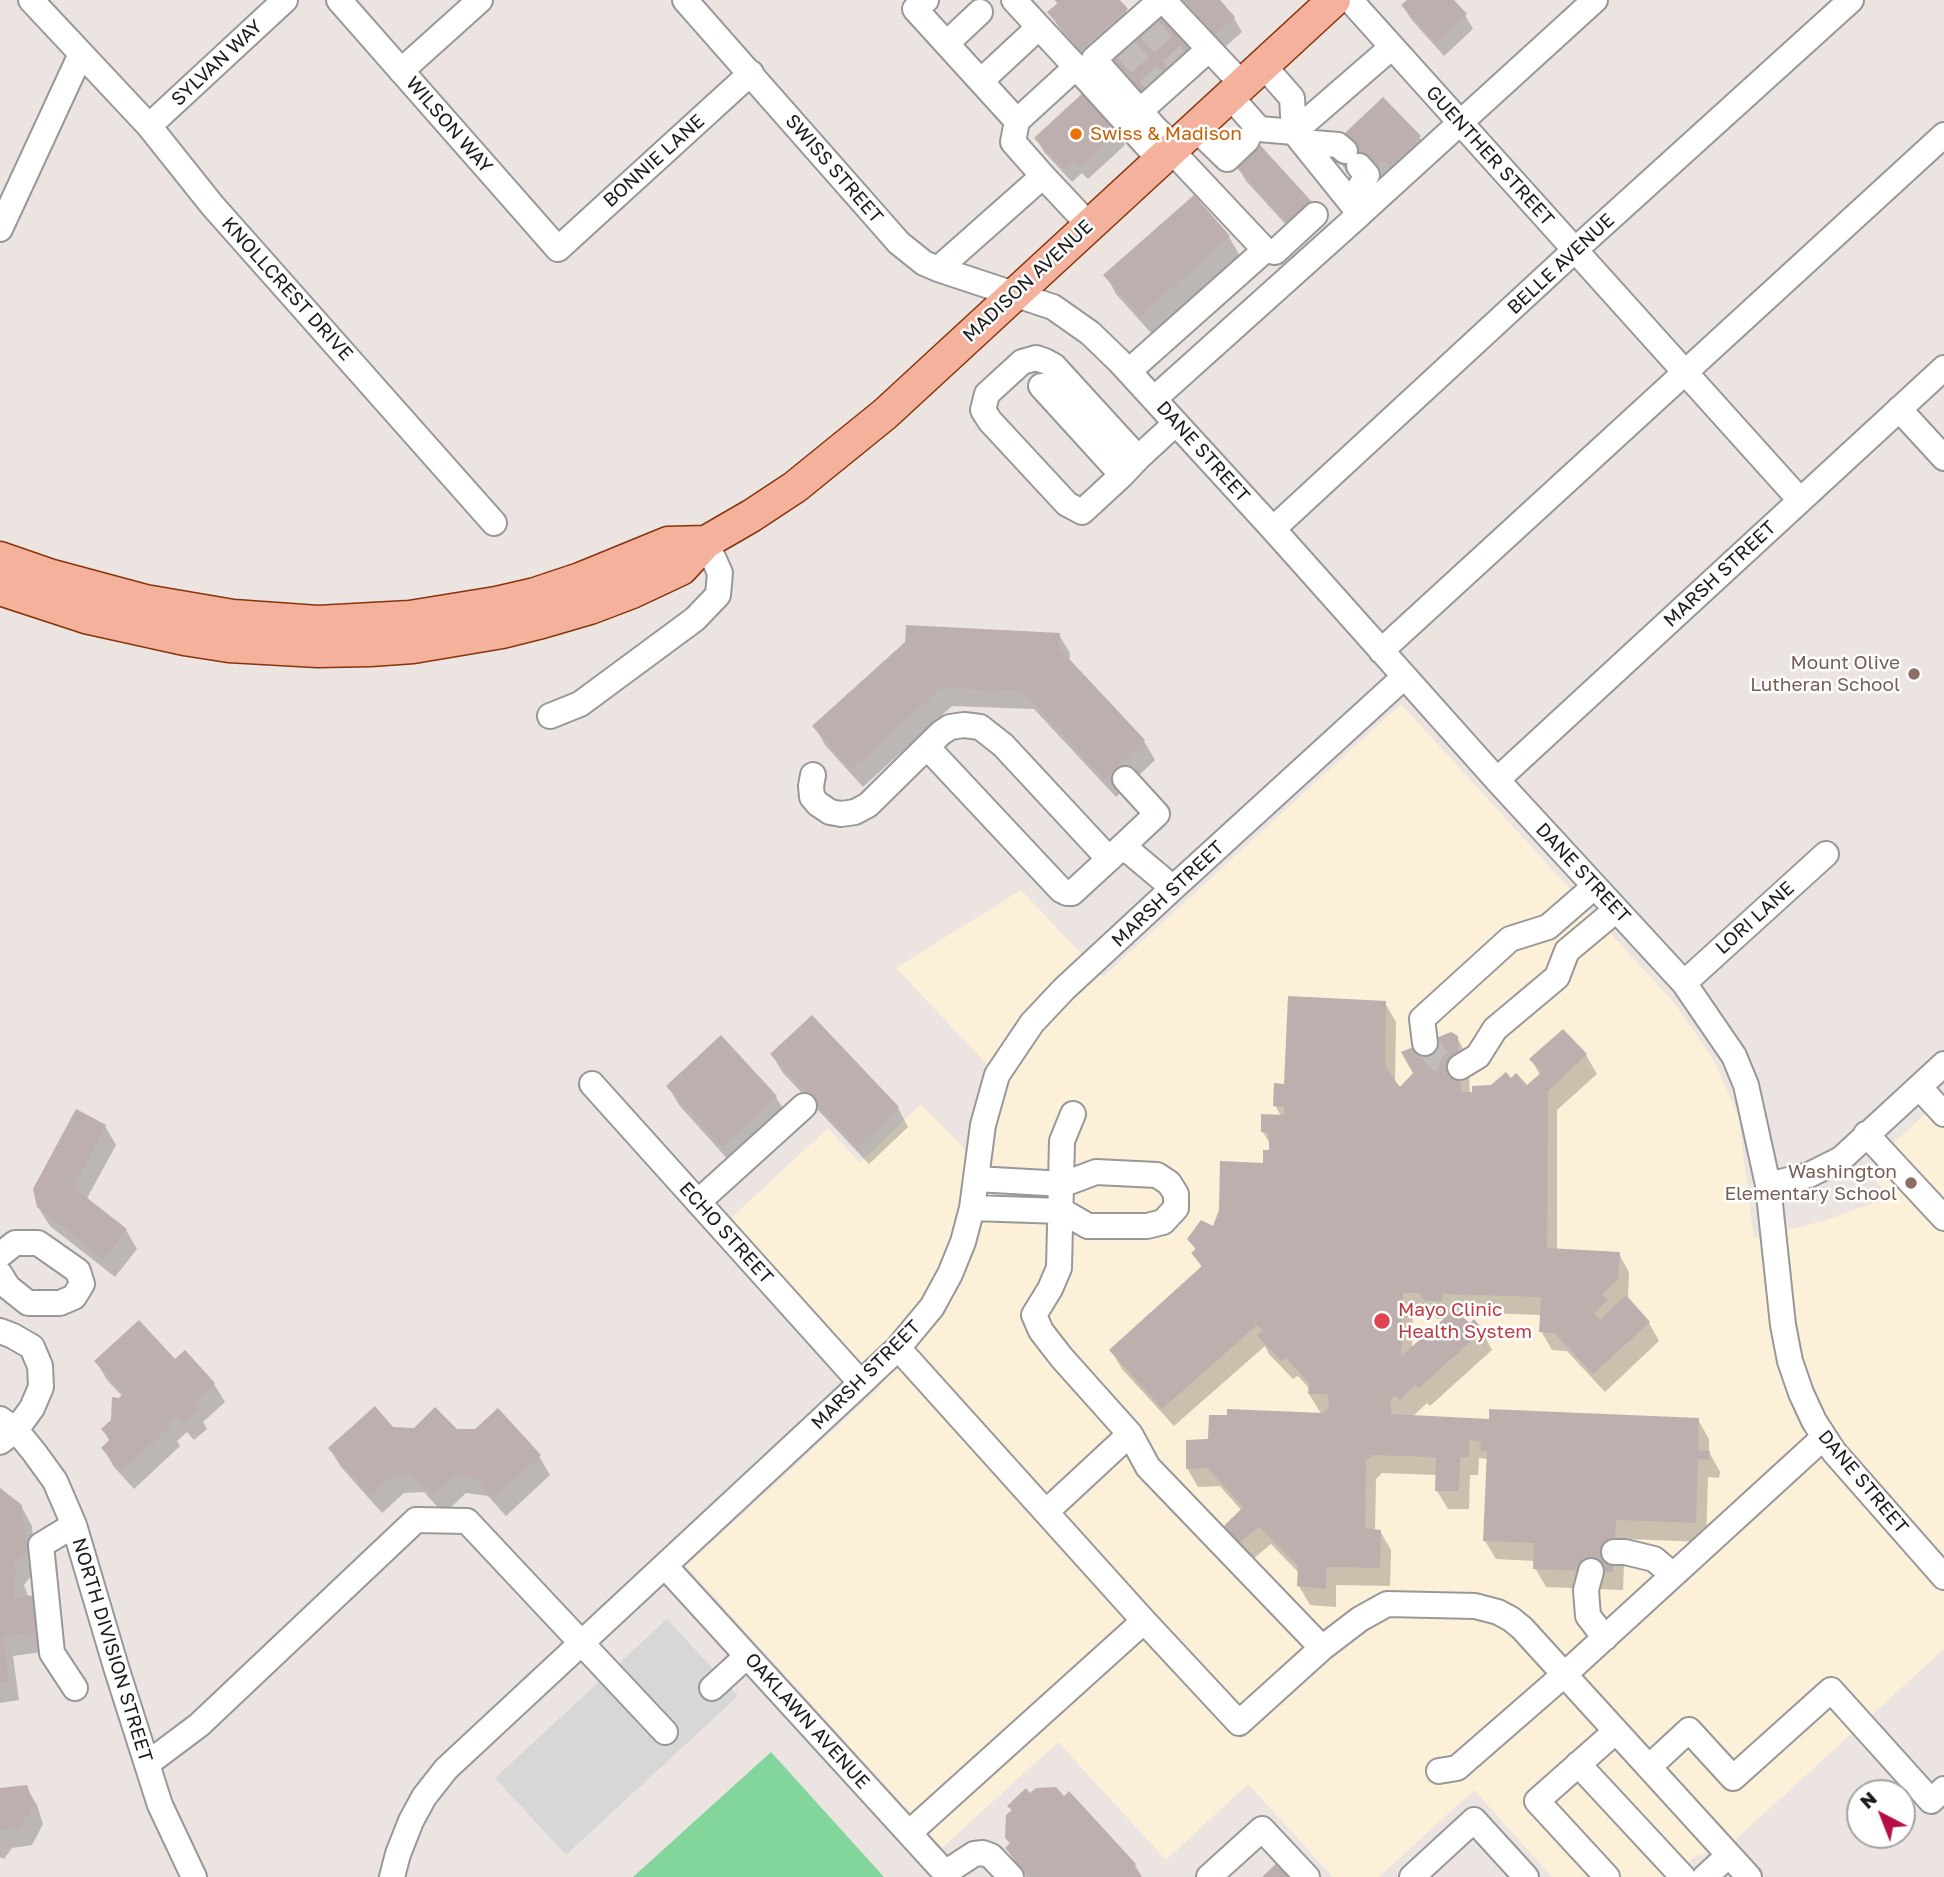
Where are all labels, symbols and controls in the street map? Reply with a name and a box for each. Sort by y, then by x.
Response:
street label: SYLVAN WAY [167,15,267,111]
street label: WILSON WAY [401,72,497,178]
street label: GUENTHER STREET [1421,81,1559,231]
street label: BONNIE LANE [599,110,709,212]
street label: SWISS STREET [780,110,888,228]
place label: Swiss & Madison [1090,123,1242,145]
marker: Swiss & Madison [1068,126,1084,142]
street label: BELLE AVENUE [1503,209,1619,319]
street label: KNOLLCREST DRIVE [217,213,357,365]
street label: MADISON AVENUE [958,215,1098,347]
street label: DANE STREET [1152,397,1254,507]
street label: MARSH STREET [1659,516,1781,632]
place label: Mount Olive Lutheran School [1750,652,1900,696]
marker: Mount Olive Lutheran School [1906,666,1922,682]
street label: DANE STREET [1531,818,1635,928]
street label: MARSH STREET [1107,836,1229,952]
street label: LORI LANE [1711,877,1799,959]
place label: Washington Elementary School [1724,1161,1897,1205]
marker: Washington Elementary School [1903,1175,1919,1191]
street label: ECHO STREET [674,1177,778,1289]
place label: Mayo Clinic Health System [1398,1299,1532,1343]
marker: Mayo Clinic Health System [1372,1311,1392,1331]
street label: MARSH STREET [807,1316,925,1434]
street label: DANE STREET [1813,1426,1913,1538]
street label: NORTH DIVISION STREET [67,1535,157,1765]
street label: OAKLAWN AVENUE [740,1648,874,1794]
north arrow [1846,1779,1916,1849]
text: N [1855,1786,1881,1813]

